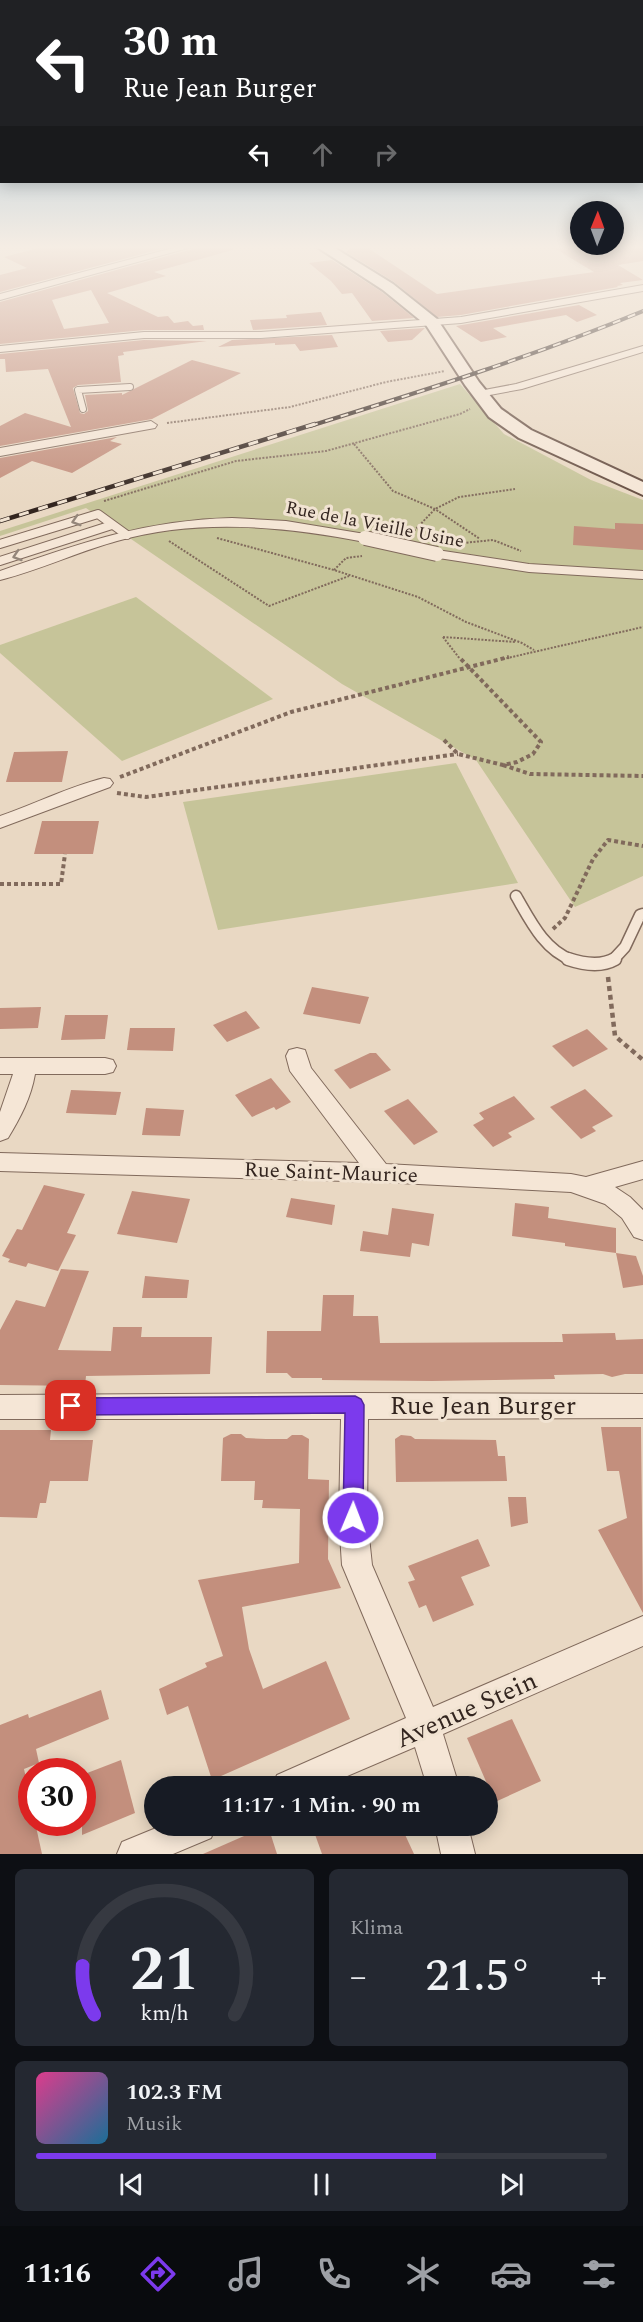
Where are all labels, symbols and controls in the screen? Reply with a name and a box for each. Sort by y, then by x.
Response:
text: 30 m [123,11,218,74]
icon: left [24,24,102,102]
text: Rue Jean Burger [123,68,317,110]
icon: left [243,138,276,171]
icon: ahead [306,138,339,171]
icon: right [369,138,402,171]
north arrow [570,201,624,255]
map controls [570,201,624,255]
street label: Rue de la Vieille Usine [283,494,466,555]
one-way arrow [71,514,82,526]
one-way arrow [12,549,23,561]
street label: Rue Saint-Maurice [243,1154,418,1192]
pin [45,1380,96,1431]
street label: Rue Jean Burger [390,1386,576,1426]
icon: arrive [54,1389,87,1422]
position arrow [321,1486,385,1550]
street label: Avenue Stein [389,1661,544,1759]
speed limit sign: 30 [18,1758,96,1836]
text: 11:17 · 1 Min. · 90 m [221,1789,421,1822]
text: Klima [350,1913,403,1943]
text: 21 [129,1923,200,2018]
text: 21.5° [425,1942,532,2011]
text: − [350,1952,367,2002]
text: + [590,1952,607,2002]
text: km/h [140,1997,189,2030]
text: 102.3 FM [126,2076,223,2109]
text: Musik [126,2109,182,2139]
icon: previous [115,2168,148,2201]
icon: pause [305,2168,338,2201]
icon: next [495,2168,528,2201]
text: 11:16 [23,2253,91,2295]
icon: directions [137,2253,179,2295]
icon: music [225,2253,267,2295]
icon: phone [313,2253,355,2295]
icon: climate [402,2253,444,2295]
icon: car [490,2253,532,2295]
icon: filters [578,2253,620,2295]

